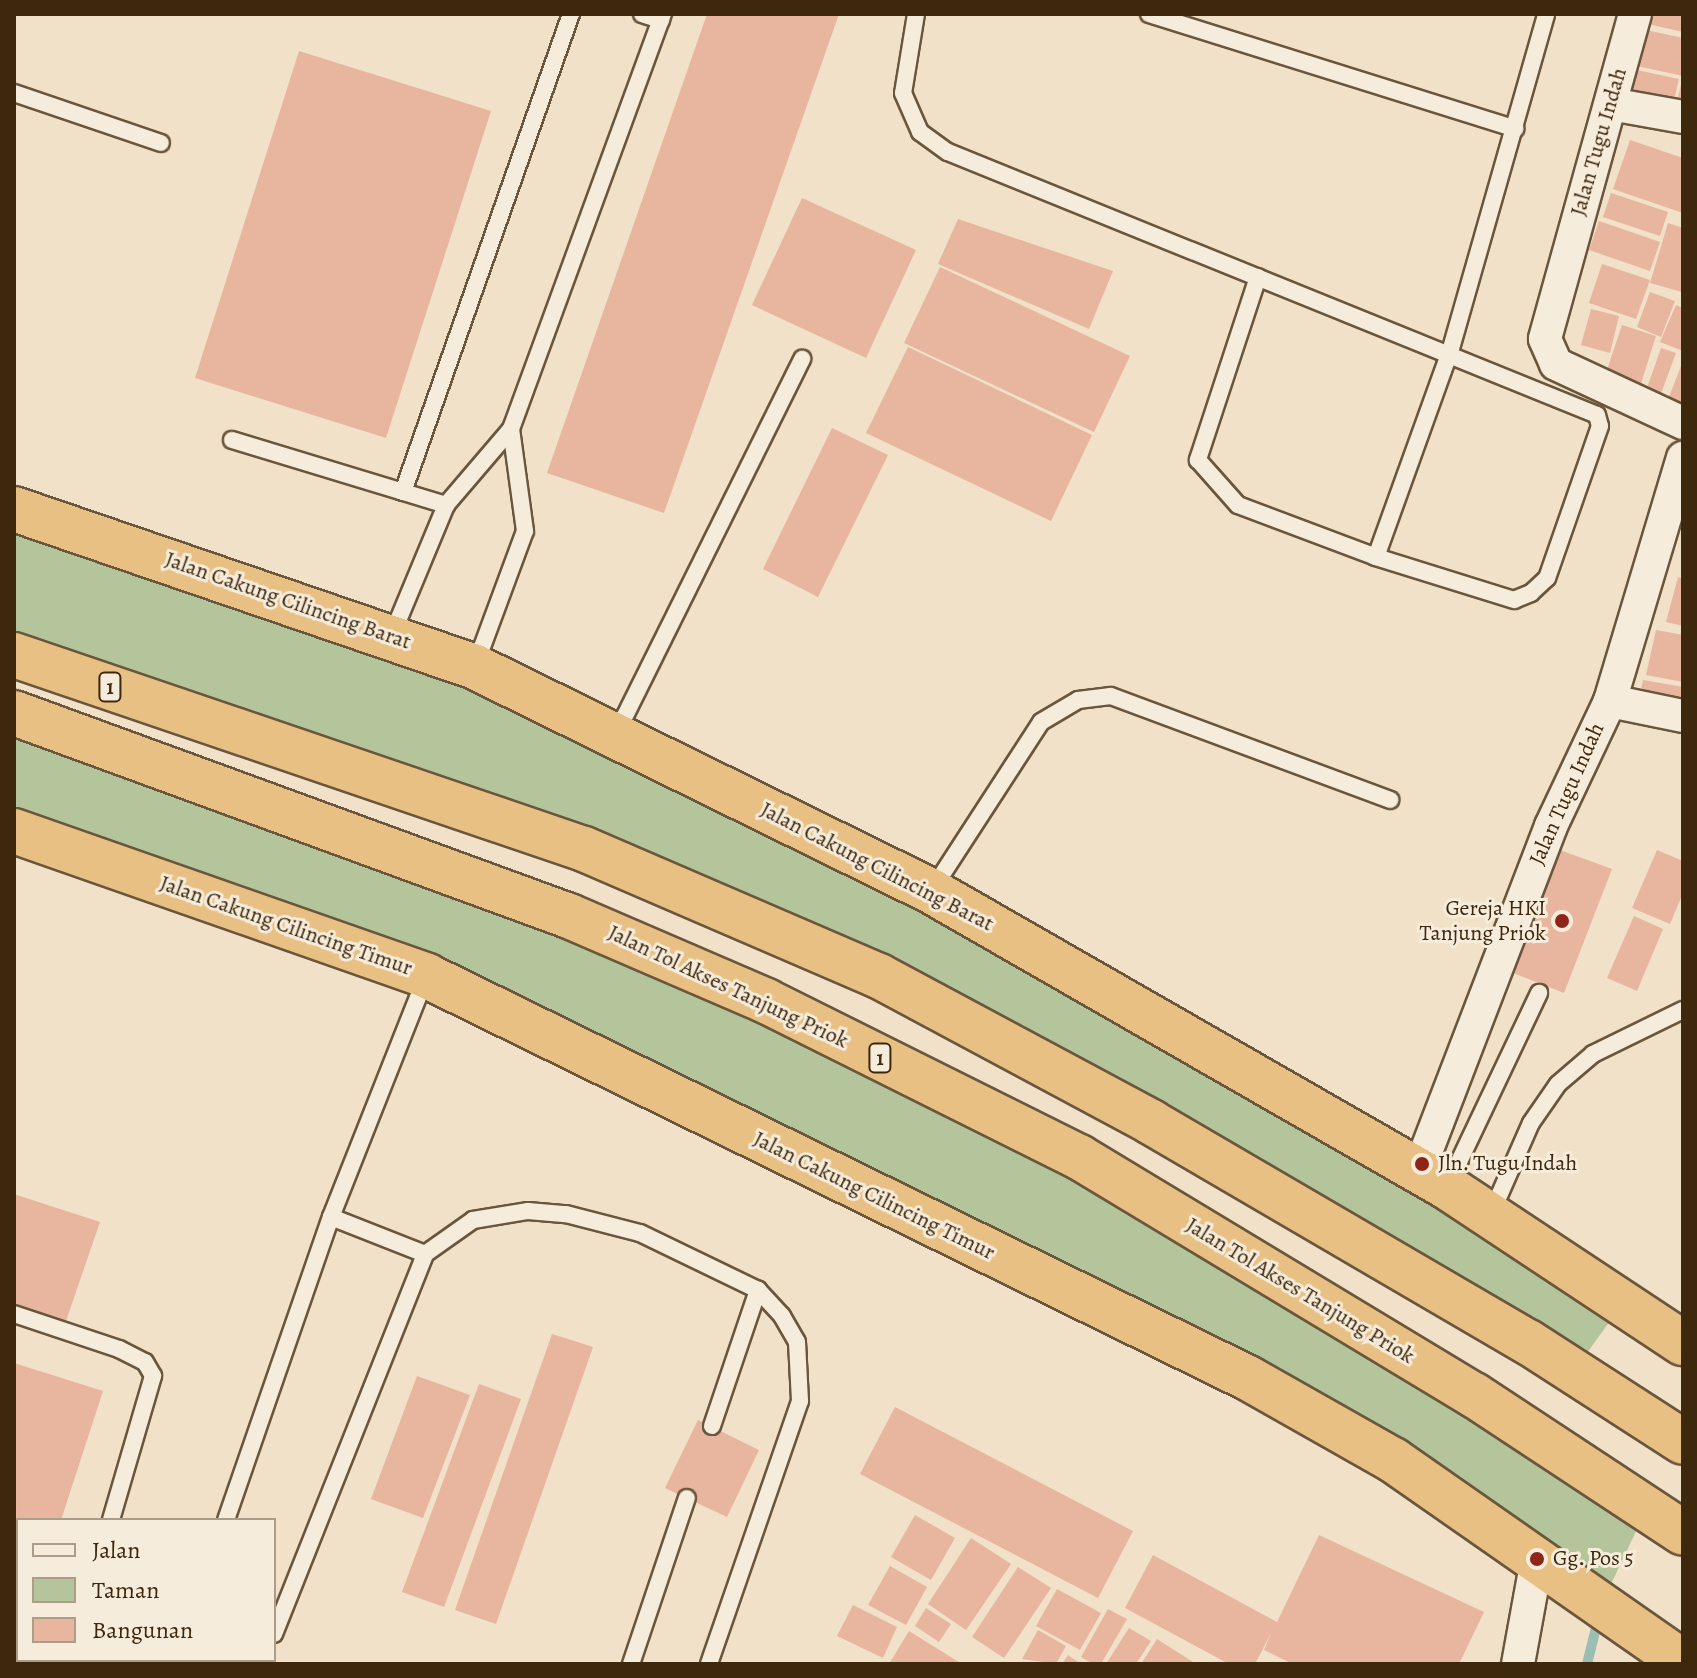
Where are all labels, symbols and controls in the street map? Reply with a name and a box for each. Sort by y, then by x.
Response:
street label: Jalan Tugu Indah [1565,65,1633,219]
street label: Jalan Cakung Cilincing Barat [162,546,414,656]
road number: 1 [98,671,122,703]
street label: Jalan Tugu Indah [1524,719,1610,869]
street label: Jalan Cakung Cilincing Barat [756,797,998,937]
street label: Jalan Cakung Cilincing Timur [156,870,416,982]
place label: Gereja HKI Tanjung Priok [1420,895,1546,946]
marker: Gereja HKI Tanjung Priok [1553,912,1571,930]
street label: Jalan Tol Akses Tanjung Priok [604,920,852,1054]
road number: 1 [868,1042,892,1074]
street label: Jalan Cakung Cilincing Timur [749,1126,999,1266]
place label: Jln. Tugu Indah [1438,1151,1578,1177]
marker: Jln. Tugu Indah [1413,1155,1431,1173]
street label: Jalan Tol Akses Tanjung Priok [1181,1212,1419,1370]
legend [16,1518,276,1662]
text: Jalan [92,1534,141,1566]
place label: Gg. Pos 5 [1553,1546,1634,1572]
marker: Gg. Pos 5 [1528,1550,1546,1568]
text: Taman [92,1574,159,1606]
text: Bangunan [92,1614,193,1646]

